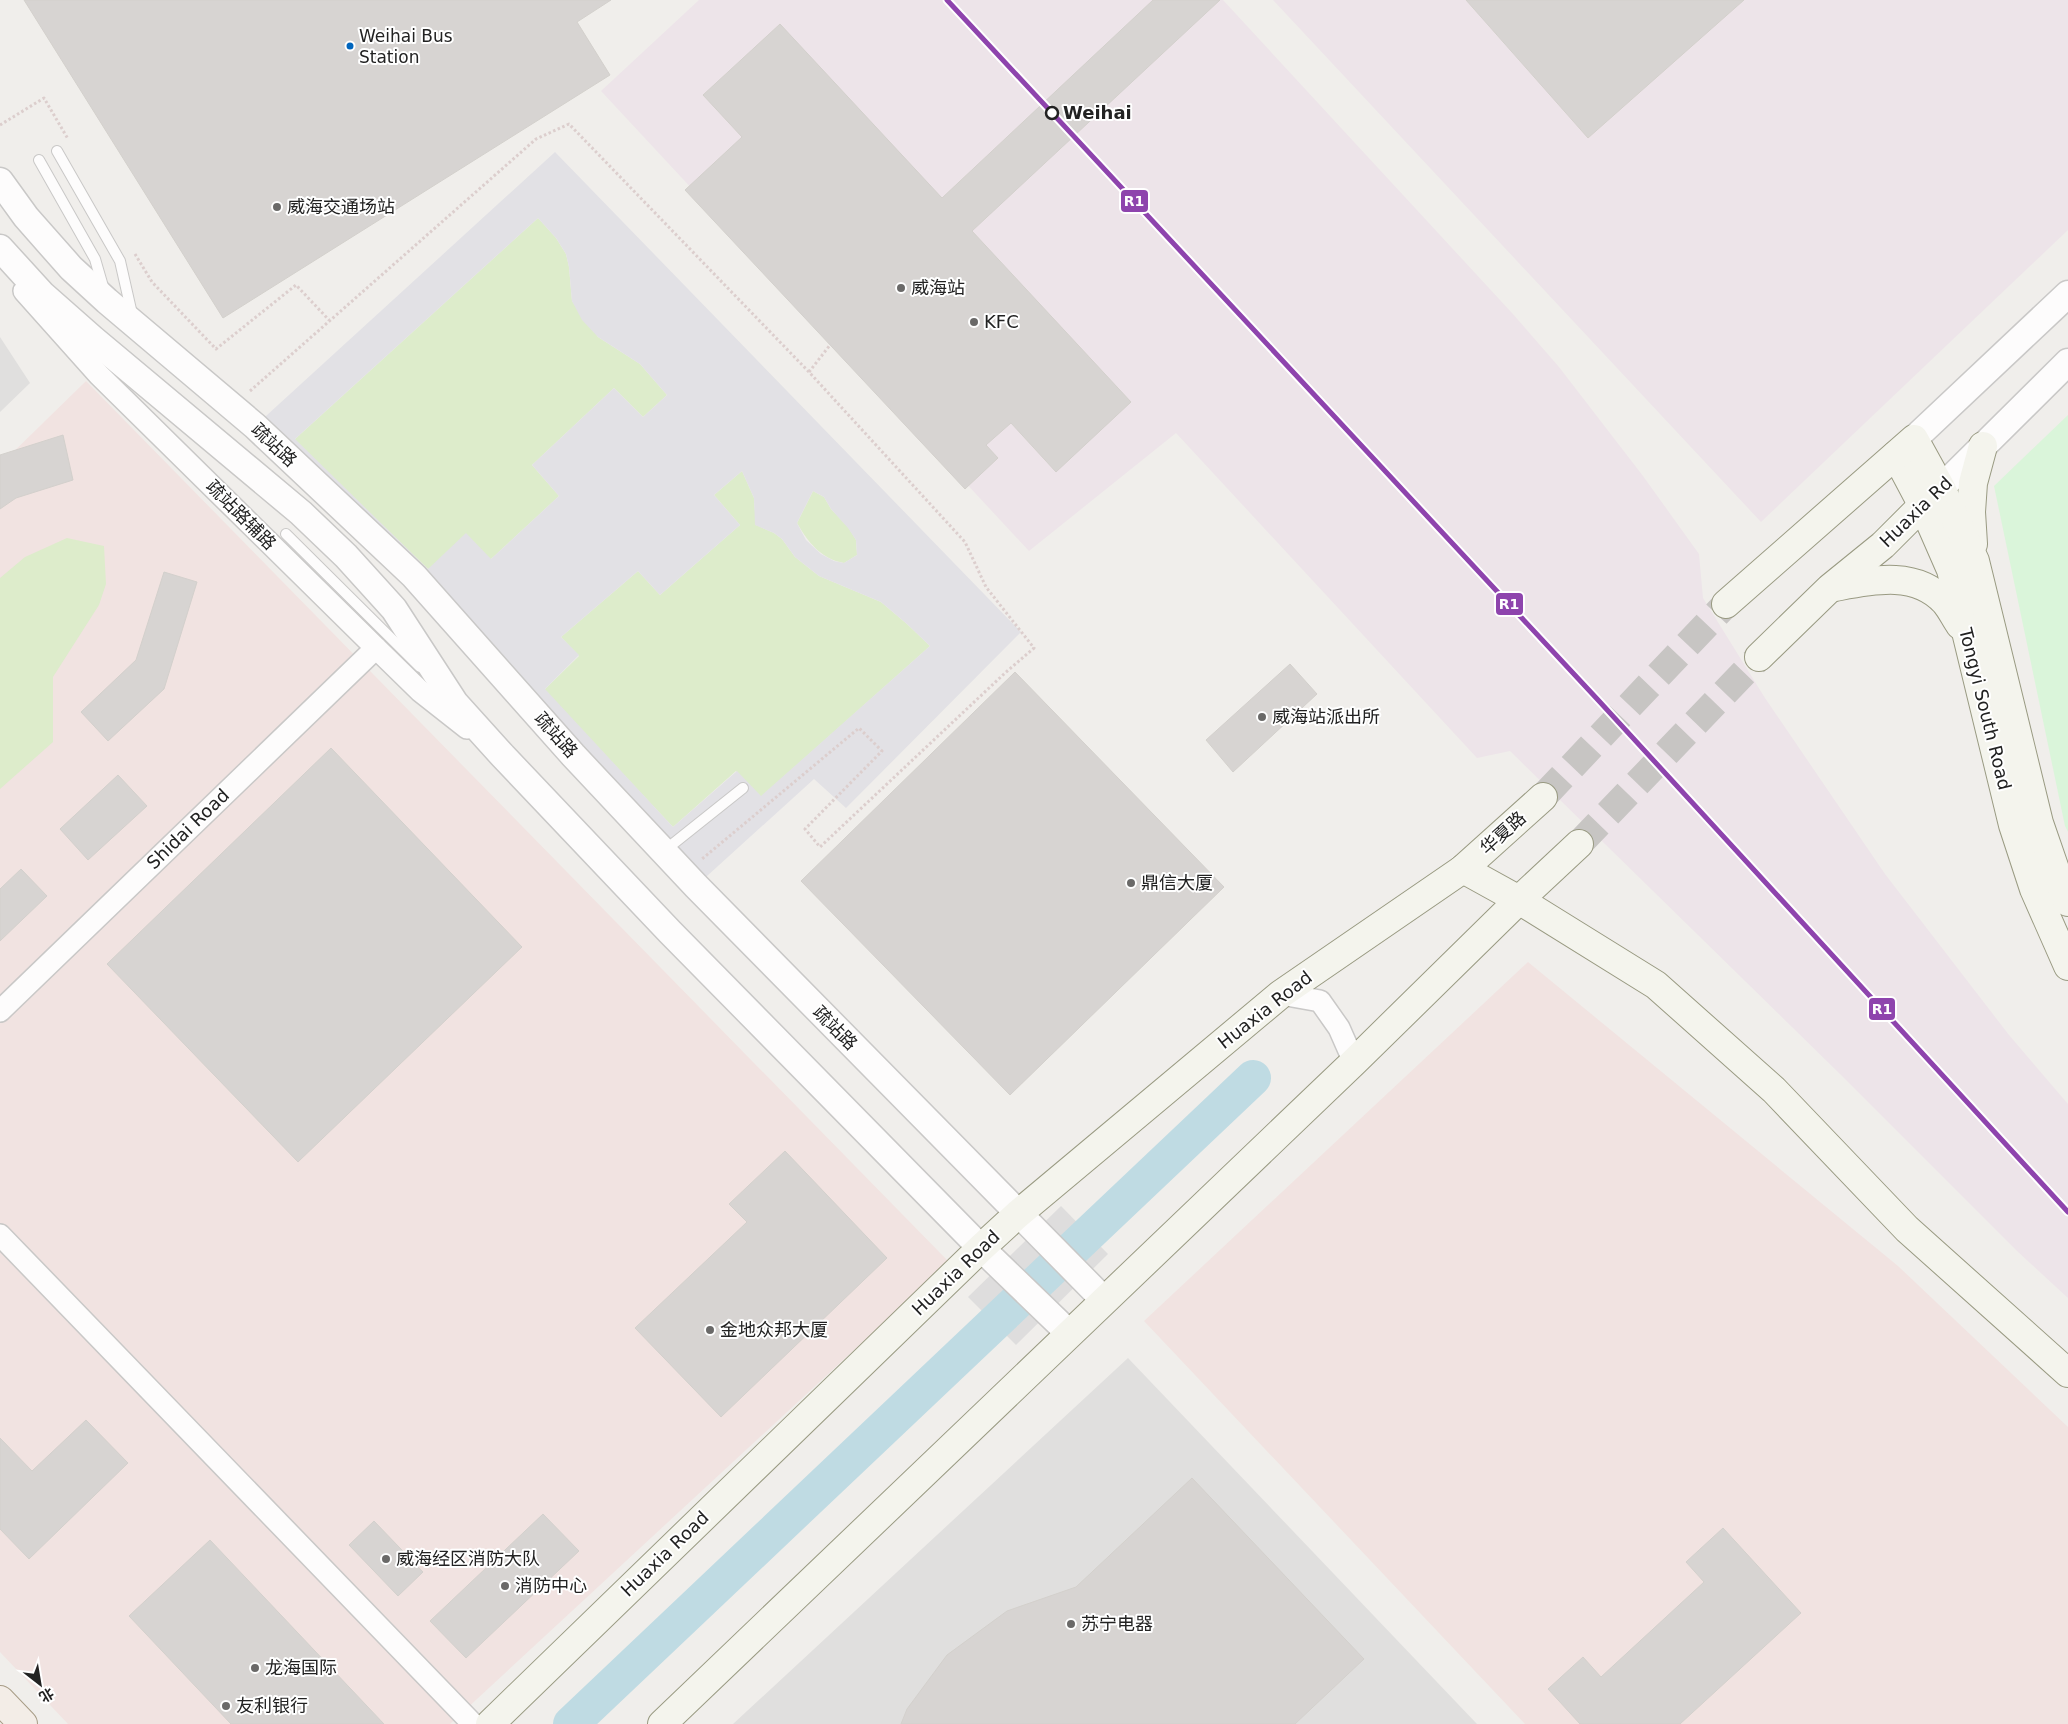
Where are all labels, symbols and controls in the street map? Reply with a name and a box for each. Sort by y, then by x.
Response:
place label: Weihai Bus Station [359,26,453,67]
marker: Weihai Bus Station [345,41,355,51]
place label: Weihai [1063,102,1132,123]
marker: Weihai [1045,106,1059,120]
line badge: R1 [1120,189,1149,213]
text: R1 [1124,193,1144,209]
place label: 威海交通场站 [287,196,395,217]
marker: 威海交通场站 [271,201,283,213]
place label: 威海站 [911,277,965,298]
marker: 威海站 [895,282,907,294]
place label: KFC [984,311,1019,332]
marker: KFC [968,316,980,328]
street label: 疏站路 [247,419,301,471]
street label: Huaxia Rd [1875,472,1956,551]
street label: 疏站路辅路 [202,475,281,554]
line badge: R1 [1495,592,1524,616]
text: R1 [1499,596,1519,612]
street label: Tongyi South Road [1955,625,2016,792]
place label: 威海站派出所 [1272,706,1380,727]
street label: 疏站路 [531,708,582,762]
marker: 威海站派出所 [1256,711,1268,723]
street label: Shidai Road [142,784,233,873]
street label: 华夏路 [1476,807,1530,858]
place label: 鼎信大厦 [1141,872,1213,893]
marker: 鼎信大厦 [1125,877,1137,889]
street label: Huaxia Road [1213,966,1316,1053]
line badge: R1 [1868,997,1896,1021]
street label: 疏站路 [809,1001,862,1054]
text: R1 [1872,1001,1892,1017]
street label: Huaxia Road [908,1226,1004,1320]
place label: 金地众邦大厦 [720,1319,828,1340]
marker: 金地众邦大厦 [704,1324,716,1336]
street label: Huaxia Road [617,1507,713,1601]
place label: 威海经区消防大队 [396,1548,540,1569]
marker: 威海经区消防大队 [380,1553,392,1565]
place label: 消防中心 [515,1575,587,1596]
marker: 消防中心 [499,1580,511,1592]
place label: 苏宁电器 [1081,1613,1153,1634]
marker: 苏宁电器 [1065,1618,1077,1630]
place label: 龙海国际 [265,1657,337,1678]
north arrow [15,1659,65,1709]
marker: 龙海国际 [249,1662,261,1674]
text: 北 [37,1685,57,1706]
place label: 友利银行 [236,1695,308,1716]
marker: 友利银行 [220,1700,232,1712]

